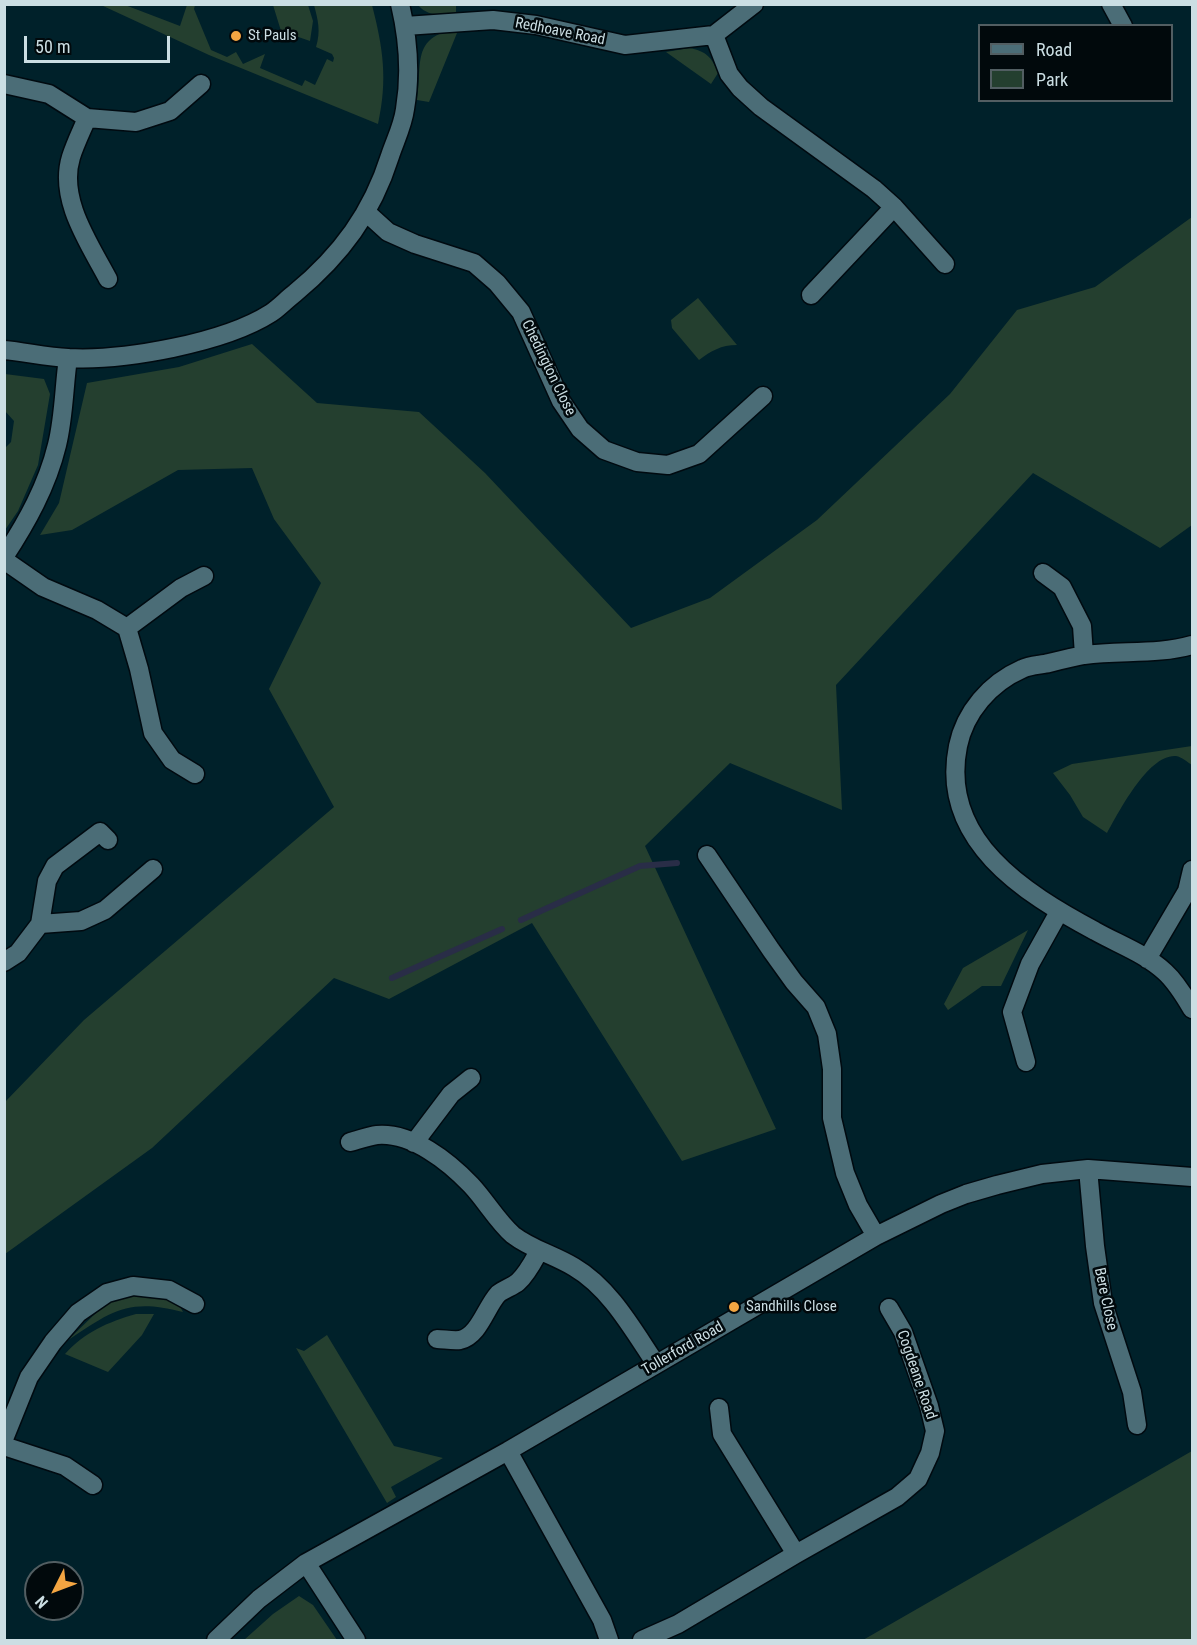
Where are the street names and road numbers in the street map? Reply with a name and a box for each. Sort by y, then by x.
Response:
street label: Redhoave Road [514,14,606,50]
street label: Chedington Close [517,317,579,419]
street label: Bere Close [1090,1266,1120,1332]
street label: Tollerford Road [639,1318,727,1380]
street label: Cogdeane Road [892,1328,940,1422]

